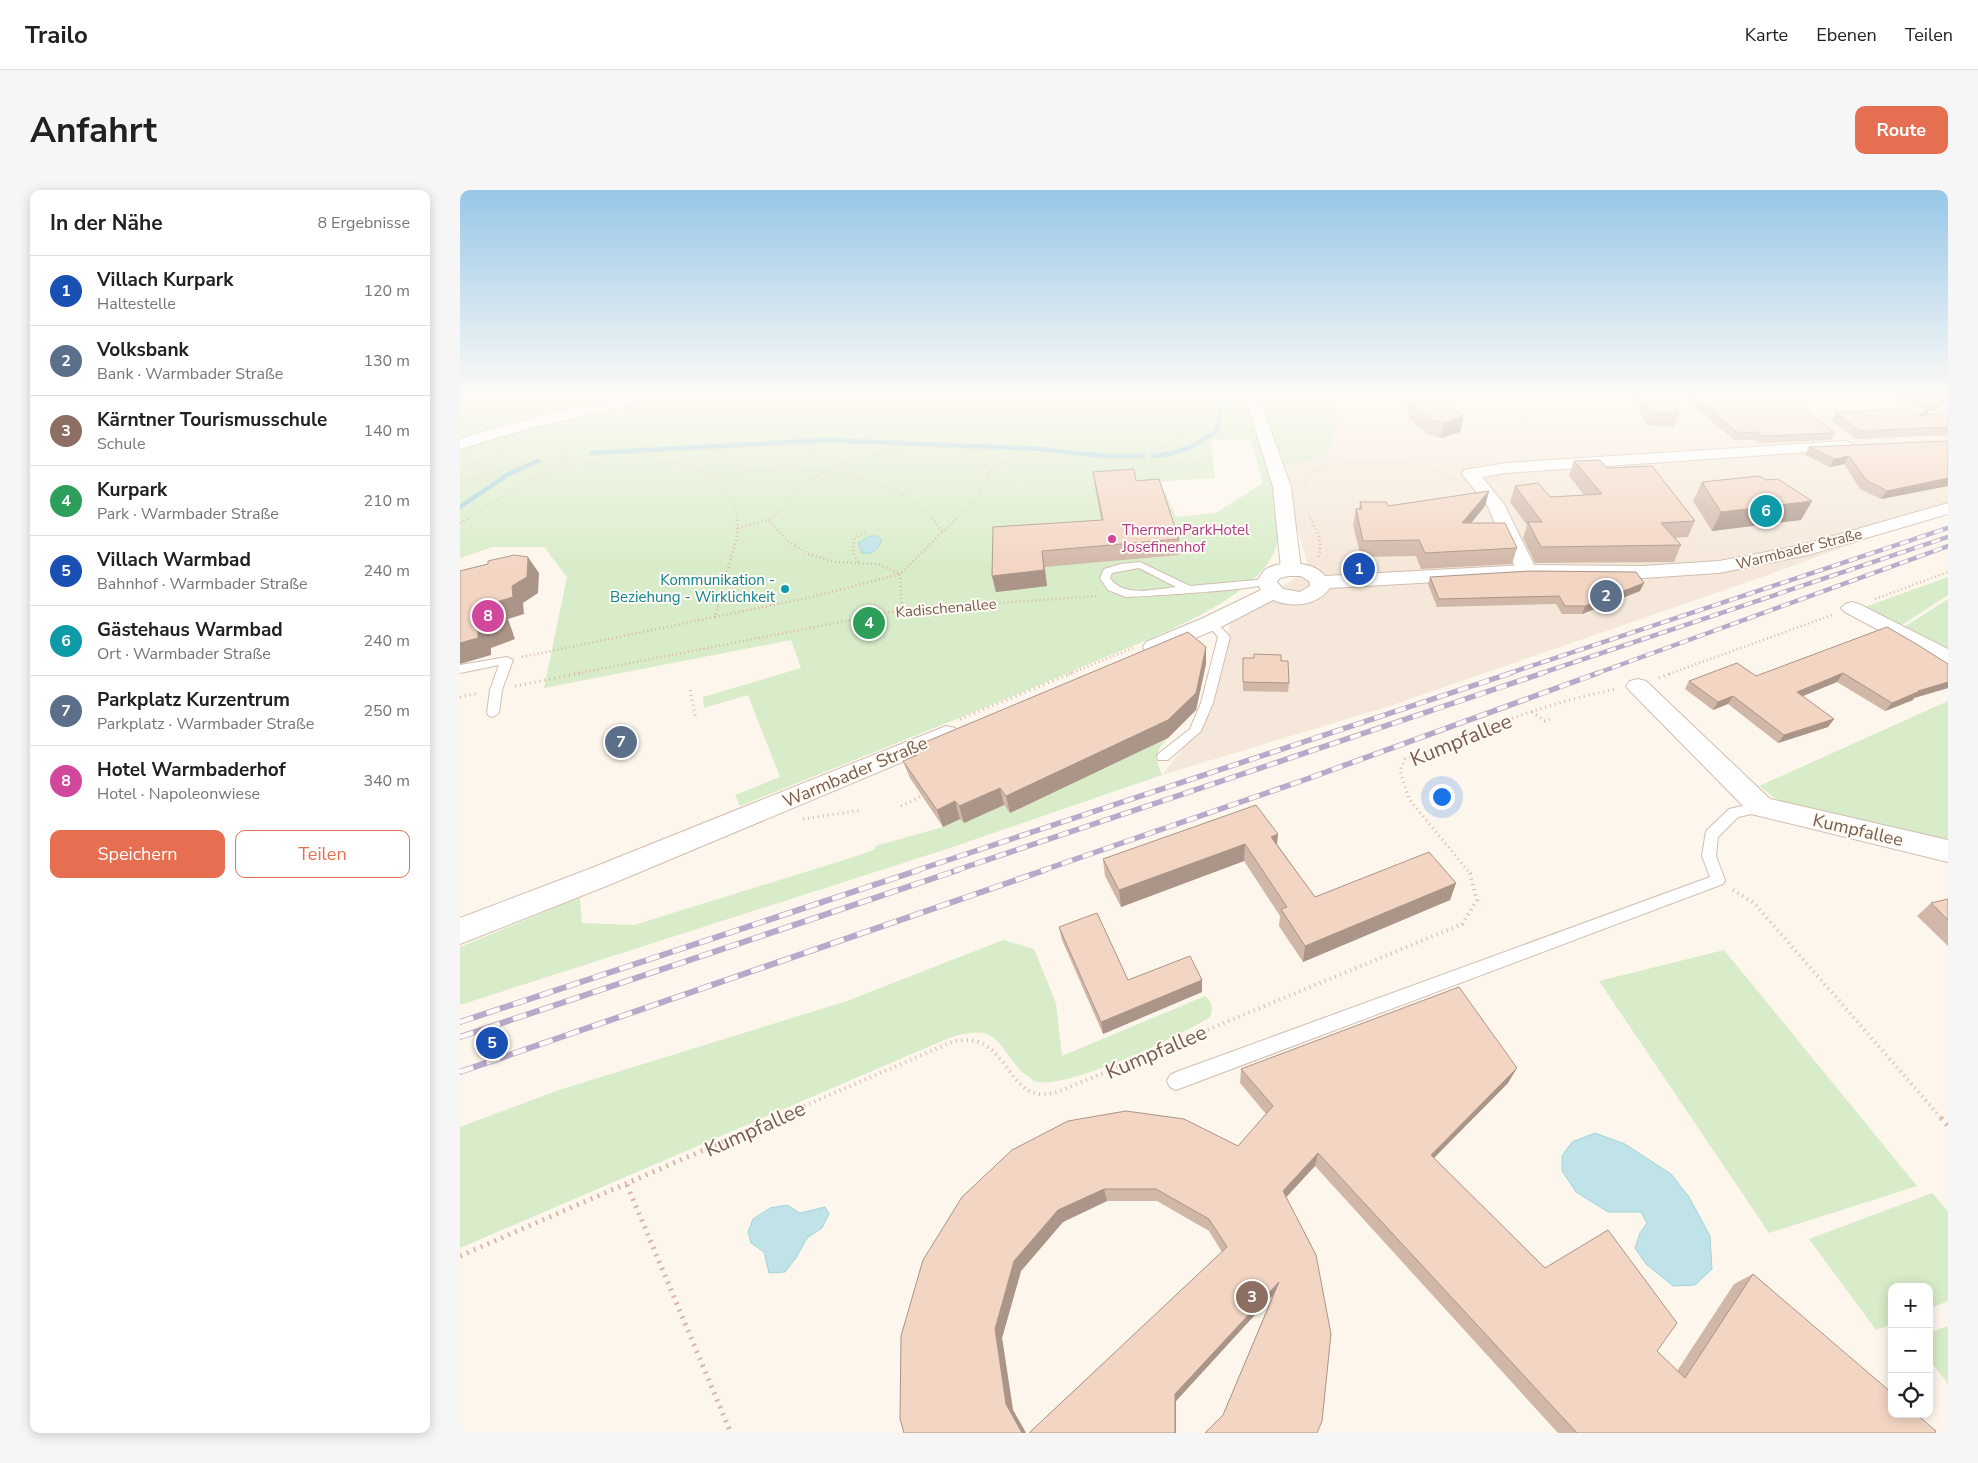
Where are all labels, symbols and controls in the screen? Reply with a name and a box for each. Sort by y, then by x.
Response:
text: Trailo [25,19,88,51]
text: Karte [1745,23,1788,47]
text: Ebenen [1816,23,1877,47]
text: Teilen [1905,23,1953,47]
button: Route [1855,106,1948,154]
text: Anfahrt [30,107,157,154]
text: In der Nähe [50,209,163,237]
text: 8 Ergebnisse [317,212,410,234]
text: Villach Kurpark [97,267,233,293]
text: 1 [61,280,71,302]
text: 120 m [363,280,410,302]
text: Haltestelle [97,293,176,315]
text: Volksbank [97,337,189,363]
text: 2 [61,350,71,372]
text: 130 m [363,350,410,372]
text: Bank · Warmbader Straße [97,363,283,385]
text: Kärntner Tourismusschule [97,407,327,433]
text: 3 [61,420,71,442]
text: 140 m [363,420,410,442]
text: Schule [97,433,145,455]
text: Kurpark [97,477,167,503]
text: 4 [61,490,71,512]
text: 210 m [363,490,410,512]
pin: 6 [1750,492,1782,530]
text: Park · Warmbader Straße [97,503,279,525]
place label: ThermenParkHotel Josefinenhof [1121,520,1250,557]
street label: Warmbader Straße [1734,524,1864,574]
marker: ThermenParkHotel Josefinenhof [1106,533,1118,545]
text: Villach Warmbad [97,547,251,573]
pin: 1 [1343,550,1375,588]
text: 5 [61,560,71,582]
text: 240 m [363,560,410,582]
place label: Kommunikation - Beziehung - Wirklichkeit [610,570,776,607]
text: Bahnhof · Warmbader Straße [97,573,308,595]
pin: 2 [1590,577,1622,615]
marker: Kommunikation - Beziehung - Wirklichkeit [779,583,791,595]
street label: Kadischenallee [895,594,997,622]
pin: 8 [472,597,504,635]
pin: 4 [853,604,885,642]
text: Gästehaus Warmbad [97,617,283,643]
text: 6 [61,630,71,652]
text: 240 m [363,630,410,652]
text: Ort · Warmbader Straße [97,643,271,665]
text: Parkplatz Kurzentrum [97,687,290,713]
text: 7 [61,700,71,722]
text: 250 m [363,700,410,722]
street label: Kumpfallee [1406,707,1516,773]
text: Parkplatz · Warmbader Straße [97,713,314,735]
pin: 7 [605,723,637,761]
street label: Warmbader Straße [779,731,931,813]
text: Hotel Warmbaderhof [97,757,286,783]
text: 8 [61,770,71,792]
text: 340 m [363,770,410,792]
text: Hotel · Napoleonwiese [97,783,260,805]
your location [1429,784,1455,810]
street label: Kumpfallee [1810,808,1906,852]
button: Speichern [50,830,225,878]
button: Teilen [235,830,410,878]
street label: Kumpfallee [1101,1018,1211,1086]
pin: 5 [476,1024,508,1062]
street label: Kumpfallee [700,1094,810,1164]
pin: 3 [1236,1278,1268,1316]
map controls [1888,1283,1933,1418]
button: + [1888,1283,1933,1328]
button: − [1888,1328,1933,1373]
button: locate [1888,1373,1933,1418]

